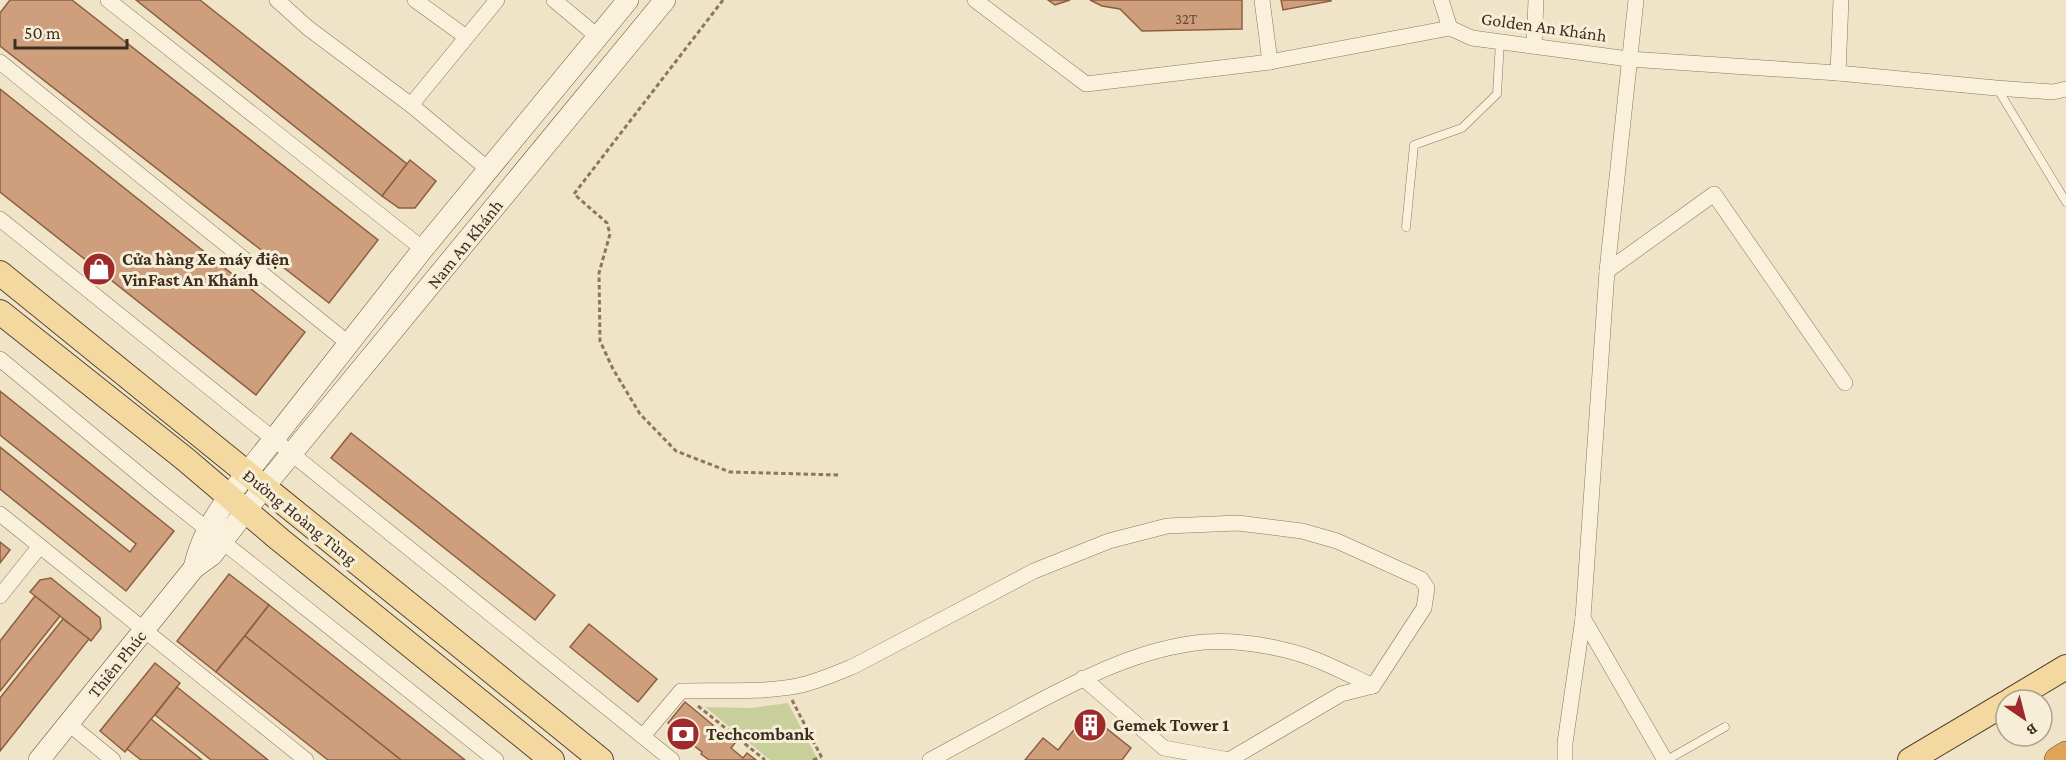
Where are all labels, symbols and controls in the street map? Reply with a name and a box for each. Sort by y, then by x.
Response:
street label: Golden An Khánh [1480,8,1608,46]
house number: 32T [1175,11,1197,27]
scale bar [15,12,128,50]
text: 50 m [24,23,61,43]
street label: Nam An Khánh [423,195,507,293]
place label: Cửa hàng Xe máy điện VinFast An Khánh [121,249,290,290]
shop icon: Cửa hàng Xe máy điện VinFast An Khánh [81,251,117,287]
street label: Đường Hoàng Tùng [239,465,361,569]
street label: Thiên Phúc [84,626,151,702]
north arrow [1994,688,2054,748]
building icon: Gemek Tower 1 [1072,707,1108,743]
place label: Gemek Tower 1 [1113,715,1229,735]
bank icon: Techcombank [665,716,701,752]
text: B [2024,720,2041,740]
place label: Techcombank [706,724,814,744]

